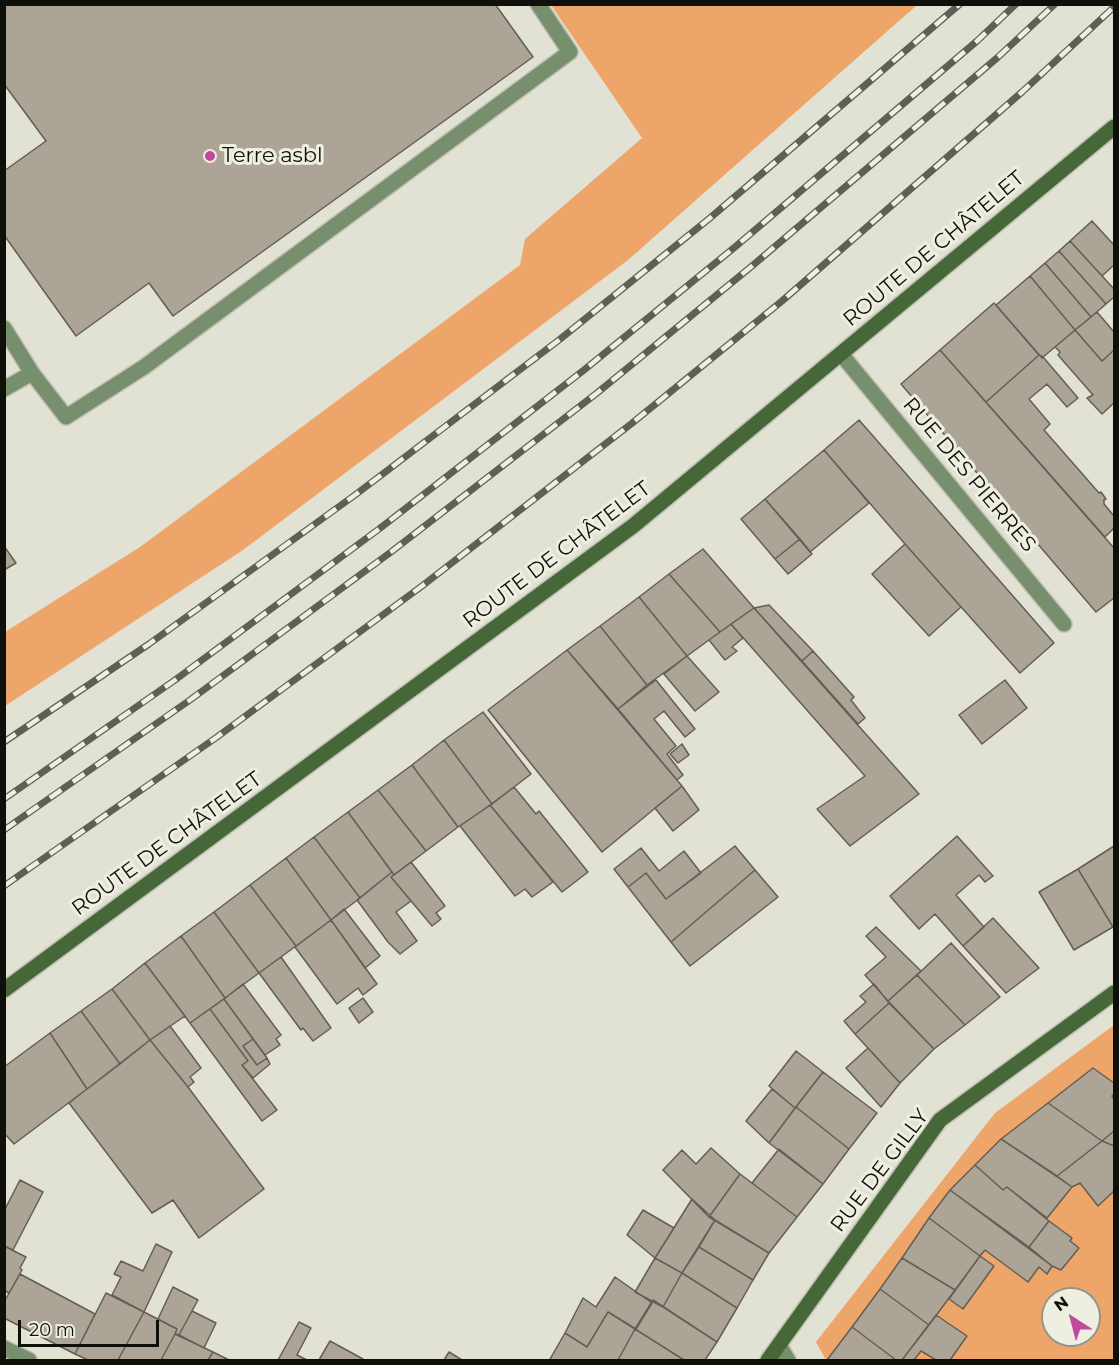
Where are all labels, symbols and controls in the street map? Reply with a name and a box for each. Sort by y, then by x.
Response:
place label: Terre asbl [222,143,323,169]
marker: Terre asbl [203,149,217,163]
street label: ROUTE DE CHÂTELET [838,166,1030,332]
street label: RUE DES PIERRES [897,393,1041,557]
street label: ROUTE DE CHÂTELET [458,476,656,634]
street label: ROUTE DE CHÂTELET [67,767,267,921]
street label: RUE DE GILLY [826,1105,934,1237]
north arrow [1041,1287,1101,1347]
text: N [1050,1292,1072,1315]
scale bar [21,1308,162,1346]
text: 20 m [29,1319,75,1341]

